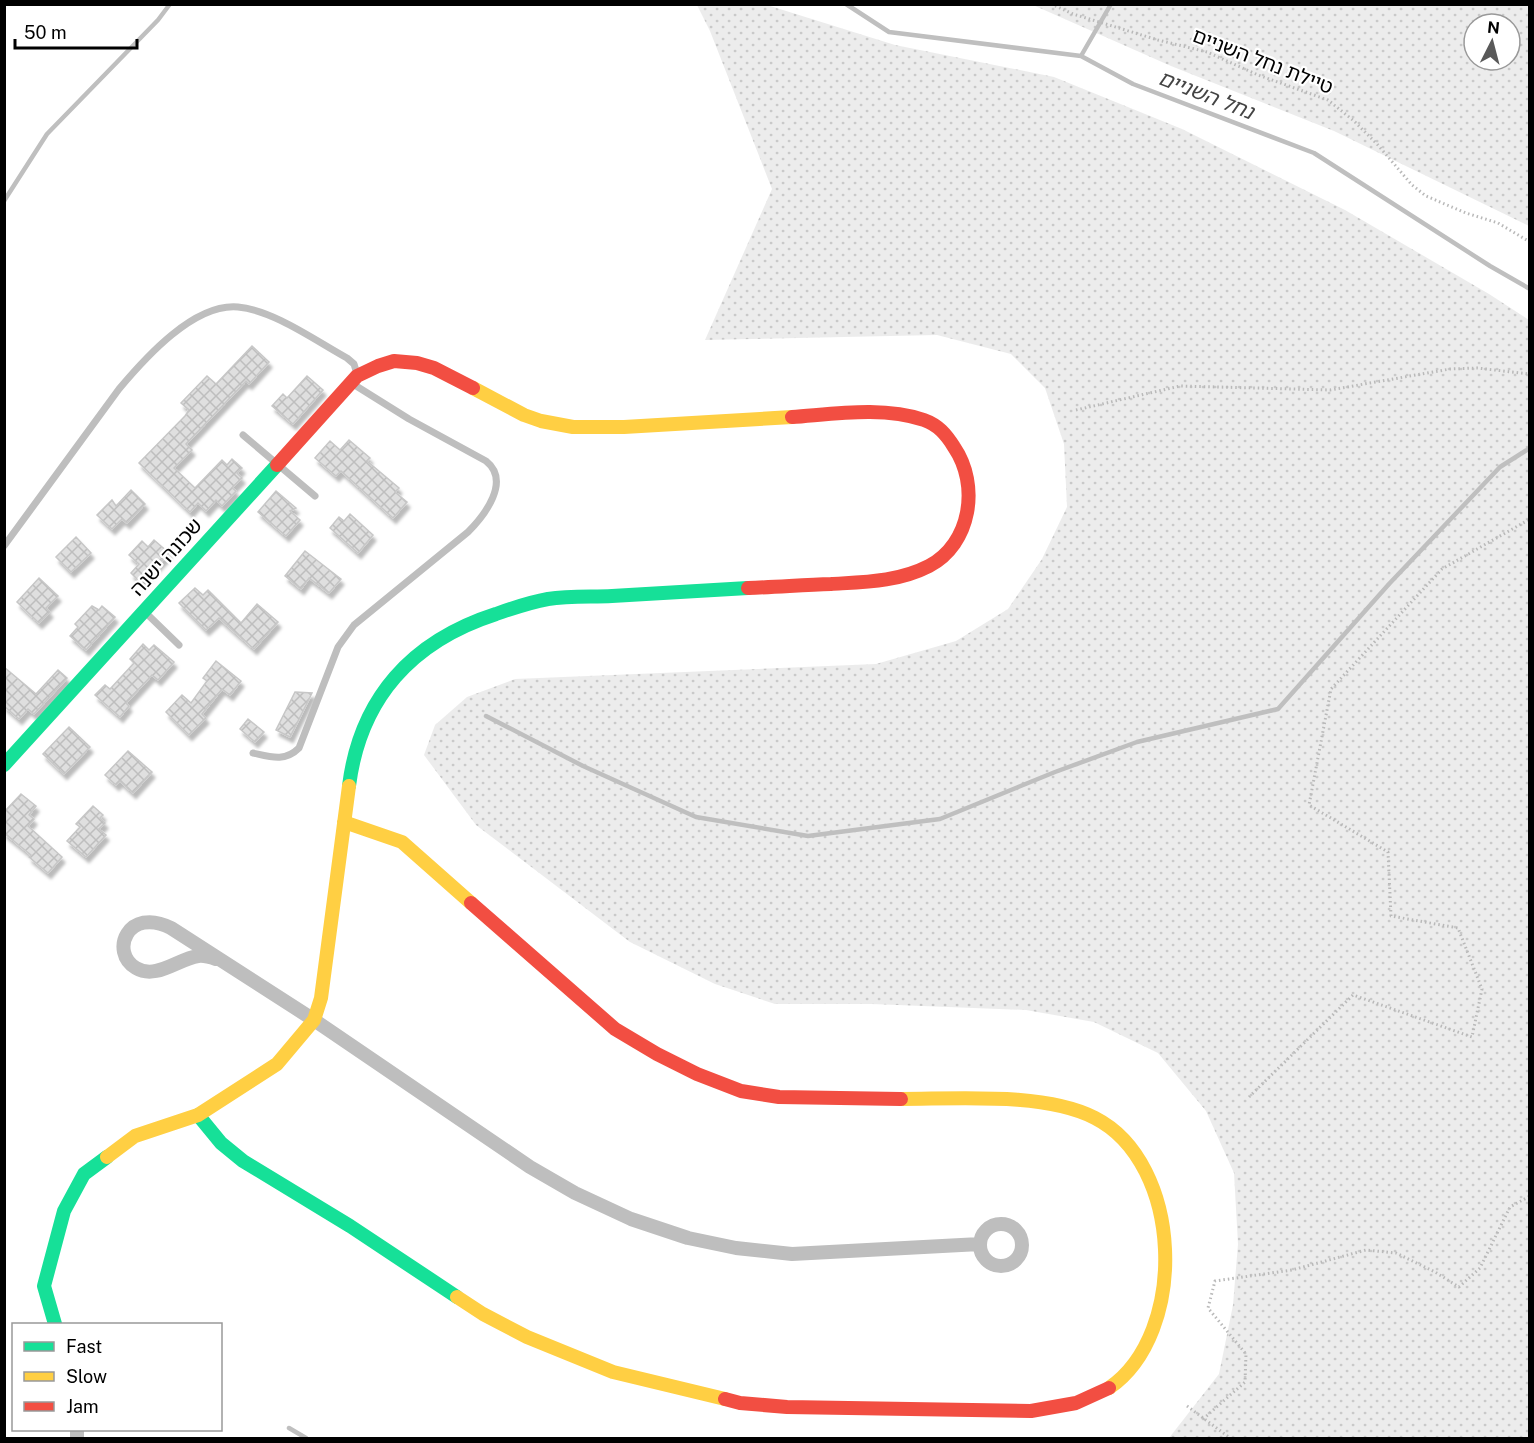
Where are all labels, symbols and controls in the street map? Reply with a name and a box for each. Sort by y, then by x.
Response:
scale bar [15,12,136,50]
north arrow [1462,12,1522,72]
text: N [1486,17,1501,38]
text: 50 m [24,22,67,43]
street label: טיילת נחל השניים [1189,23,1337,99]
water label: נחל השניים [1155,65,1257,125]
street label: שכונה ישנה [125,513,207,601]
legend [12,1323,222,1431]
text: Fast [66,1336,102,1357]
text: Slow [66,1366,107,1387]
text: Jam [66,1396,99,1417]

